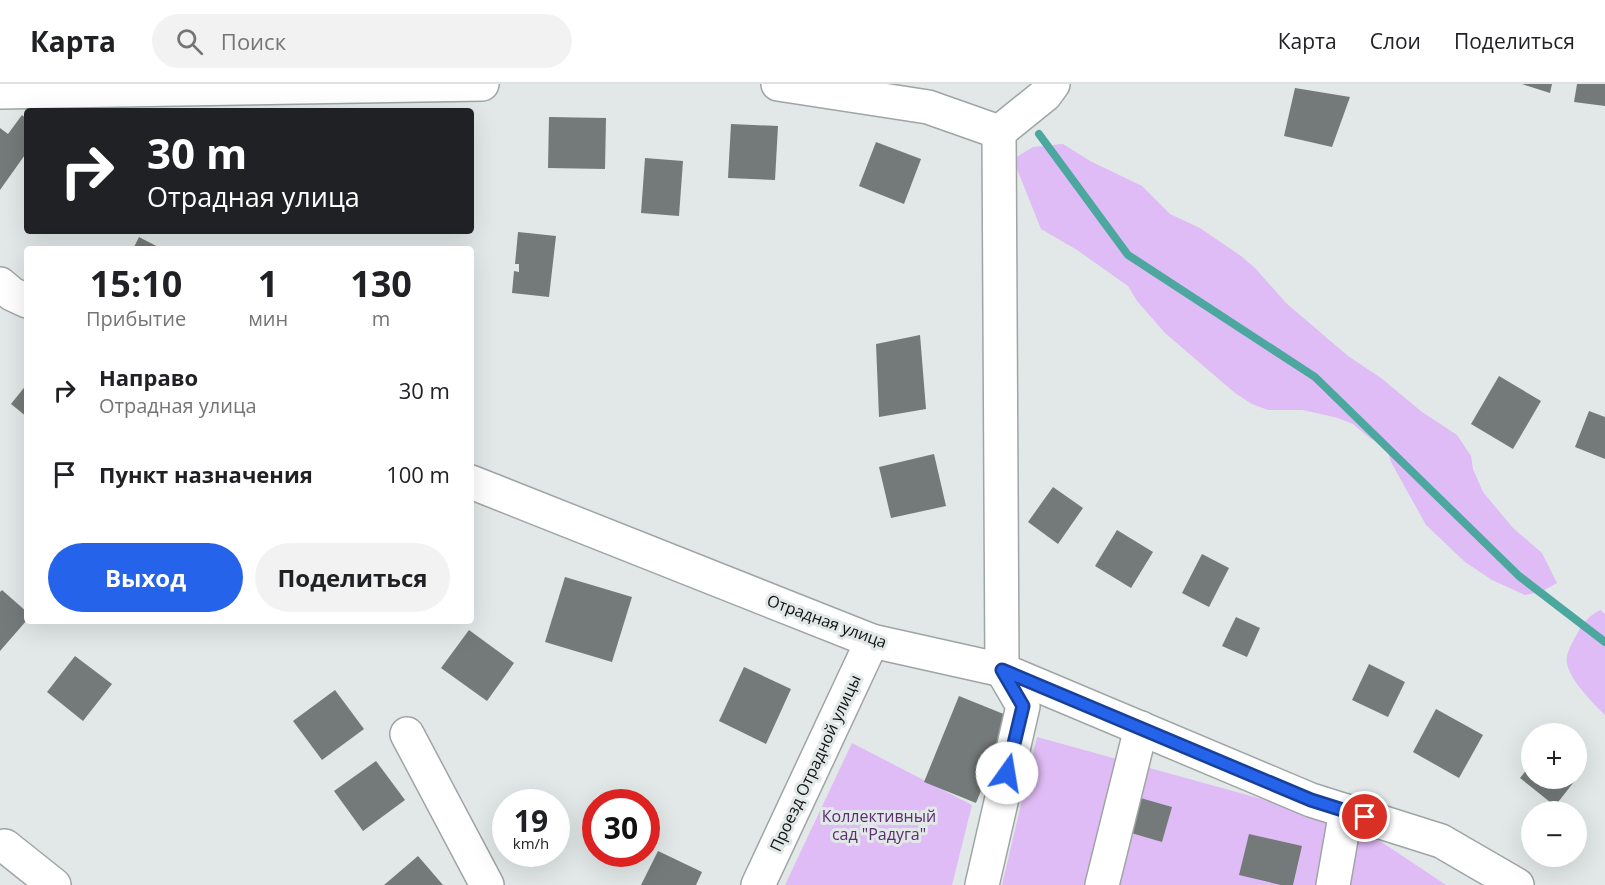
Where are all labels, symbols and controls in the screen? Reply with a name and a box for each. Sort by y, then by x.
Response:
search box [152,14,572,68]
text: Карта [30,22,116,60]
icon: search [173,25,206,58]
text: Поиск [221,26,286,56]
text: Карта [1278,27,1337,55]
text: Слои [1370,27,1421,55]
text: Поделиться [1454,27,1575,55]
text: 30 m [147,124,247,181]
icon: right [48,132,126,210]
text: Отрадная улица [147,178,360,215]
text: 15:10 [90,259,182,308]
text: 1 [258,259,278,308]
text: 130 [350,259,412,308]
text: Прибытие [86,305,186,332]
text: мин [248,305,288,332]
text: m [372,305,390,332]
text: Направо [99,362,198,392]
icon: right [48,374,81,407]
text: 30 m [399,375,450,405]
text: Отрадная улица [99,392,257,419]
icon: arrive [48,458,81,491]
text: Пункт назначения [99,459,313,489]
text: 100 m [386,459,450,489]
button: Выход [48,543,243,612]
button: Поделиться [255,543,450,612]
street label: Отрадная улица [764,589,890,653]
street label: Проезд Отрадной улицы [764,671,866,855]
map controls [1521,723,1587,867]
button: + [1521,723,1587,789]
position arrow [975,741,1039,805]
speed limit sign: 30 [582,789,660,867]
pin [1339,791,1390,842]
text: 19 [514,800,548,841]
icon: arrive [1348,800,1381,833]
button: − [1521,801,1587,867]
park label: Коллективный сад "Радуга" [822,805,936,845]
text: km/h [513,833,549,853]

